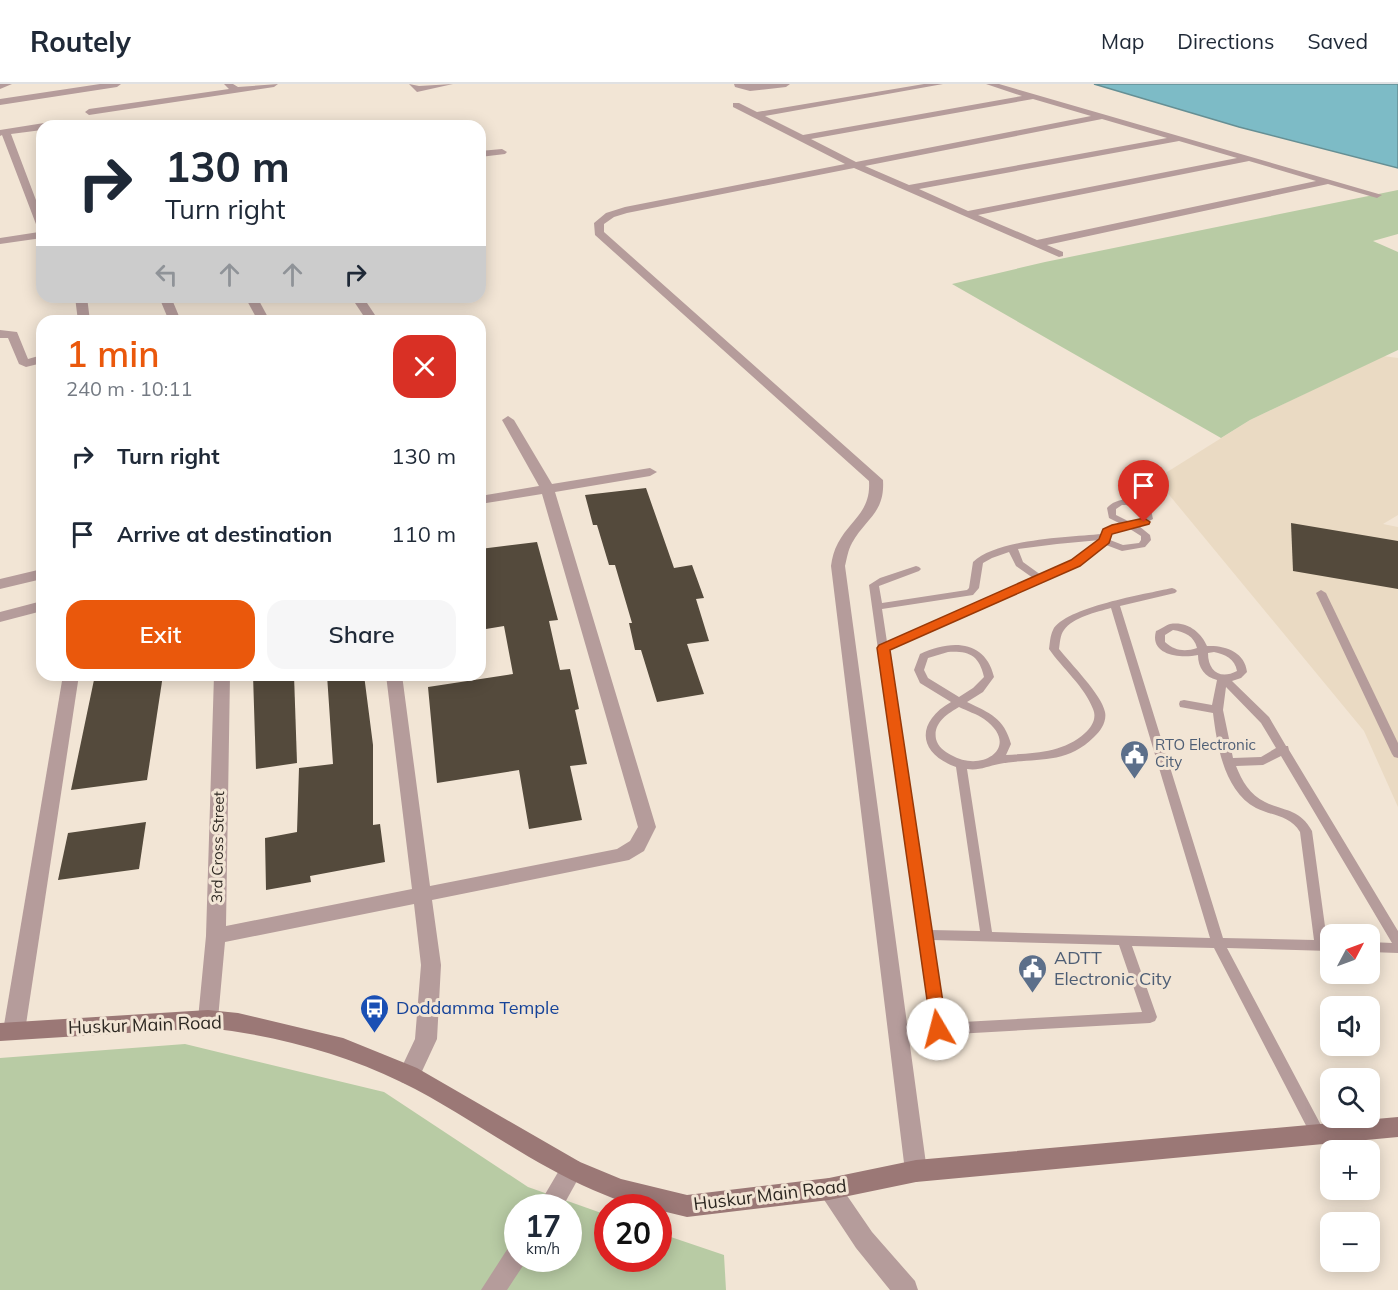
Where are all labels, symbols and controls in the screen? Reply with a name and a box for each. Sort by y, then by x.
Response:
text: Routely [30,24,131,59]
text: Map [1101,28,1144,54]
text: Directions [1177,28,1274,54]
text: Saved [1307,28,1368,54]
text: 130 m [165,140,290,193]
icon: right [66,144,144,222]
text: Turn right [165,192,285,226]
icon: left [150,258,183,291]
icon: ahead [213,258,246,291]
icon: ahead [276,258,309,291]
icon: right [339,258,372,291]
text: 1 min [66,331,160,376]
button: close [393,335,456,398]
text: 240 m · 10:11 [66,376,192,401]
icon: right [66,440,99,473]
text: Turn right [117,442,220,470]
text: 130 m [391,442,456,470]
pin [1118,460,1169,522]
icon: arrive [1127,469,1160,502]
icon: arrive [66,518,99,551]
text: Arrive at destination [117,520,332,548]
text: 110 m [391,520,456,548]
button: Exit [66,600,255,669]
button: Share [267,600,456,669]
place label: RTO Electronic City [1155,735,1256,771]
public building icon: RTO Electronic City [1118,738,1150,780]
street label: 3rd Cross Street [207,791,228,903]
north arrow [1320,924,1380,984]
map controls [1320,924,1380,1272]
place label: ADTT Electronic City [1054,946,1172,990]
public building icon: ADTT Electronic City [1017,952,1049,994]
bus stop icon: Doddamma Temple [359,992,391,1034]
place label: Doddamma Temple [396,996,559,1019]
button: sound [1320,996,1380,1056]
position arrow [906,997,970,1061]
street label: Huskur Main Road [68,1010,222,1039]
button: search [1320,1068,1380,1128]
button: + [1320,1140,1380,1200]
street label: Huskur Main Road [692,1174,848,1215]
speed limit sign: 20 [594,1194,672,1272]
text: 17 [525,1207,561,1245]
button: − [1320,1212,1380,1272]
text: km/h [526,1239,560,1258]

